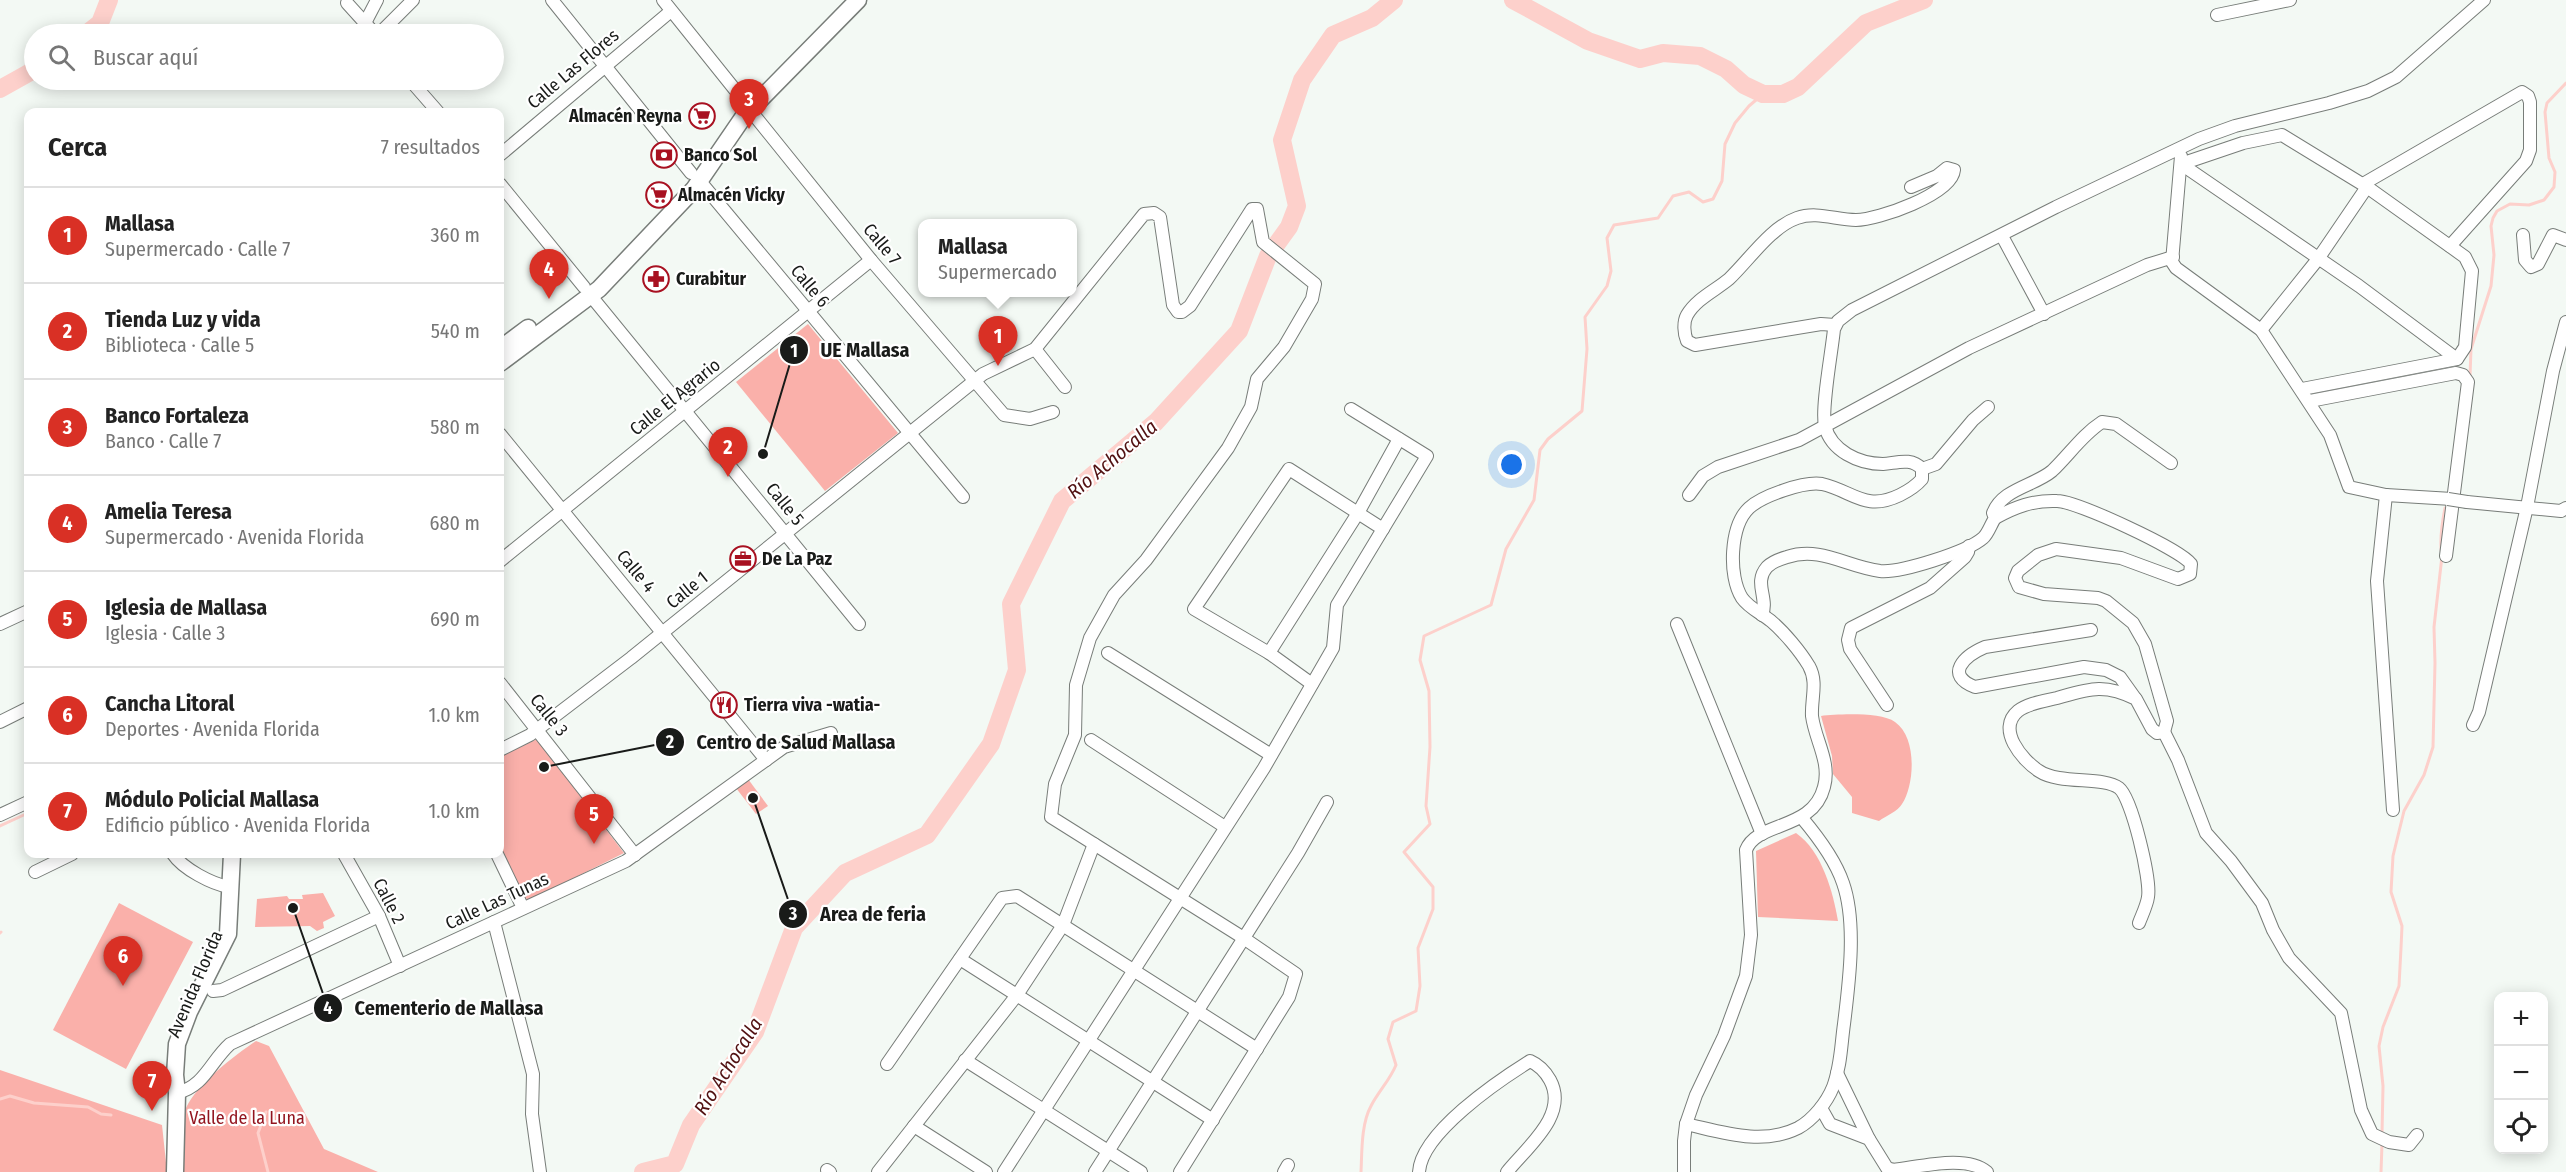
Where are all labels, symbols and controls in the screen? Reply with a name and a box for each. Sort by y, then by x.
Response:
search box [24,24,504,90]
street label: Calle Las Flores [523,24,624,114]
icon: search [45,41,78,74]
text: Buscar aquí [93,44,198,71]
pin: 3 [730,80,768,129]
supermarket icon: Almacén Reyna [687,101,717,131]
place label: Almacén Reyna [568,105,682,127]
text: Cerca [48,132,107,163]
text: 7 resultados [381,135,480,159]
bank icon: Banco Sol [649,140,679,170]
place label: Banco Sol [684,144,757,166]
supermarket icon: Almacén Vicky [644,180,674,210]
place label: Almacén Vicky [677,184,785,206]
text: Mallasa [105,210,175,237]
street label: Calle 7 [858,219,906,269]
popup [918,219,1077,297]
text: 1 [63,223,72,247]
text: 360 m [431,223,480,247]
text: Mallasa [938,233,1008,260]
text: Supermercado · Calle 7 [105,237,290,261]
pin: 4 [530,250,568,299]
street label: Calle 6 [786,260,834,312]
text: Supermercado [938,260,1057,284]
pharmacy icon: Curabitur [641,264,671,294]
place label: Curabitur [676,268,747,290]
text: Tienda Luz y vida [105,306,261,333]
pin: 1 [978,316,1018,366]
text: 2 [63,319,72,343]
text: 540 m [431,319,480,343]
callout: UE Mallasa [779,331,922,369]
text: Biblioteca · Calle 5 [105,333,254,357]
text: UE Mallasa [821,338,909,362]
text: 1 [790,340,798,362]
street label: Calle El Agrario [625,354,725,440]
text: Banco Fortaleza [105,402,249,429]
water label: Río Achocalla [1062,414,1162,504]
text: 3 [63,415,72,439]
text: 580 m [430,415,480,439]
pin: 2 [708,428,748,477]
text: Banco · Calle 7 [105,429,221,453]
your location [1497,450,1526,479]
street label: Calle 5 [761,478,809,530]
text: Amelia Teresa [105,498,232,525]
text: 4 [62,511,73,535]
text: 680 m [430,511,480,535]
text: Supermercado · Avenida Florida [105,525,364,549]
office icon: De La Paz [728,544,758,574]
street label: Calle 4 [612,545,660,597]
place label: De La Paz [762,548,832,570]
street label: Calle 1 [662,567,712,613]
text: Iglesia de Mallasa [105,594,267,621]
text: 5 [63,607,72,631]
text: 690 m [430,607,480,631]
text: Iglesia · Calle 3 [105,621,225,645]
street label: Calle 3 [525,689,573,741]
text: Cancha Litoral [105,690,235,717]
restaurant icon: Tierra viva -watia- [709,690,739,720]
place label: Tierra viva -watia- [744,694,880,716]
text: 6 [62,703,73,727]
text: 1.0 km [428,703,480,727]
text: Deportes · Avenida Florida [105,717,320,741]
callout: Centro de Salud Mallasa [655,723,908,761]
text: Centro de Salud Mallasa [697,730,896,754]
text: 2 [665,731,674,753]
text: Módulo Policial Mallasa [105,786,319,813]
pin: 5 [574,794,614,844]
text: 7 [63,799,72,823]
text: 1.0 km [428,799,480,823]
text: Edificio público · Avenida Florida [105,813,370,837]
street label: Calle Las Tunas [442,867,552,935]
street label: Calle 2 [368,875,410,927]
callout: Area de feria [778,895,938,933]
text: Area de feria [819,902,926,926]
text: 3 [788,903,798,925]
street label: Avenida Florida [163,927,227,1041]
pin: 6 [104,936,142,986]
callout: Cementerio de Mallasa [313,989,555,1027]
map controls [2494,992,2548,1154]
button: + [2494,992,2548,1046]
text: Cementerio de Mallasa [355,996,543,1020]
text: 4 [323,997,333,1019]
water label: Río Achocalla [689,1013,767,1119]
button: − [2494,1046,2548,1100]
pin: 7 [132,1062,172,1111]
button: locate [2494,1100,2548,1154]
park label: Valle de la Luna [189,1107,305,1129]

